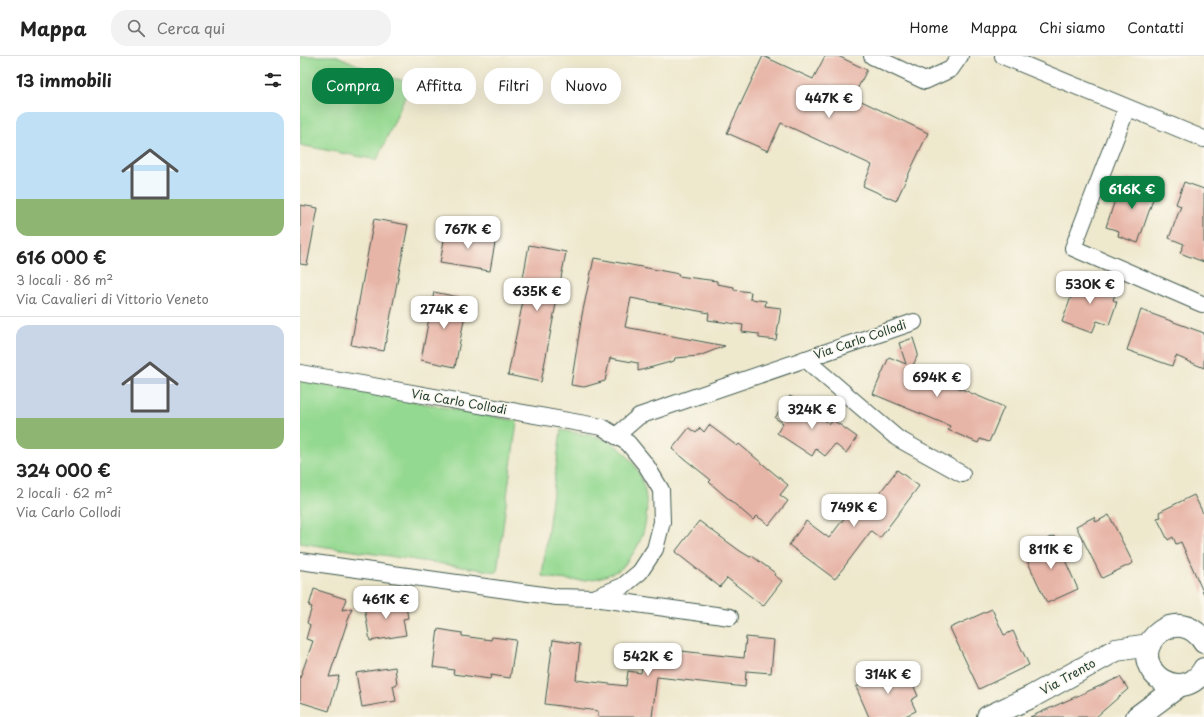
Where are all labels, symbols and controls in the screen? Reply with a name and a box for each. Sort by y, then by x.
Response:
search box [111,10,391,46]
text: Mappa [20,14,87,42]
text: Cerca qui [157,16,225,39]
icon: search [125,17,147,39]
text: Home [910,17,948,38]
text: Mappa [970,17,1017,38]
text: Chi siamo [1039,17,1105,38]
text: Contatti [1127,17,1184,38]
text: 13 immobili [16,67,112,93]
chip: Compra [312,68,394,104]
chip: Affitta [402,68,476,104]
chip: Filtri [484,68,543,104]
chip: Nuovo [551,68,621,104]
icon: filters [262,69,284,91]
pin: 447K € [796,85,862,119]
text: 447K € [805,88,853,107]
icon: home [114,138,186,210]
pin: 616K € [1099,176,1165,210]
text: 616K € [1109,179,1155,198]
pin: 767K € [435,216,501,250]
text: 767K € [444,219,492,238]
text: 616 000 € [16,244,106,270]
text: 3 locali · 86 m² [16,270,113,289]
pin: 530K € [1057,271,1123,305]
text: 530K € [1065,274,1115,293]
pin: 635K € [504,278,570,312]
text: 635K € [512,281,562,300]
text: Via Cavalieri di Vittorio Veneto [16,289,209,308]
pin: 274K € [411,296,477,330]
text: 274K € [420,299,468,318]
street label: Via Carlo Collodi [811,315,908,363]
icon: home [114,351,186,423]
pin: 694K € [904,364,970,398]
text: 694K € [912,367,962,386]
street label: Via Carlo Collodi [410,384,508,418]
pin: 324K € [779,396,845,430]
text: 324K € [787,399,837,418]
text: 324 000 € [16,457,111,483]
text: 2 locali · 62 m² [16,483,113,502]
pin: 749K € [821,494,887,528]
text: 749K € [830,497,878,516]
text: Via Carlo Collodi [16,502,121,521]
pin: 811K € [1018,536,1084,570]
text: 811K € [1029,539,1073,558]
pin: 461K € [353,586,419,620]
text: 461K € [362,589,410,608]
pin: 542K € [615,643,681,677]
text: 542K € [623,646,673,665]
street label: Via Trento [1036,653,1099,699]
pin: 314K € [855,661,921,695]
text: 314K € [865,664,911,683]

